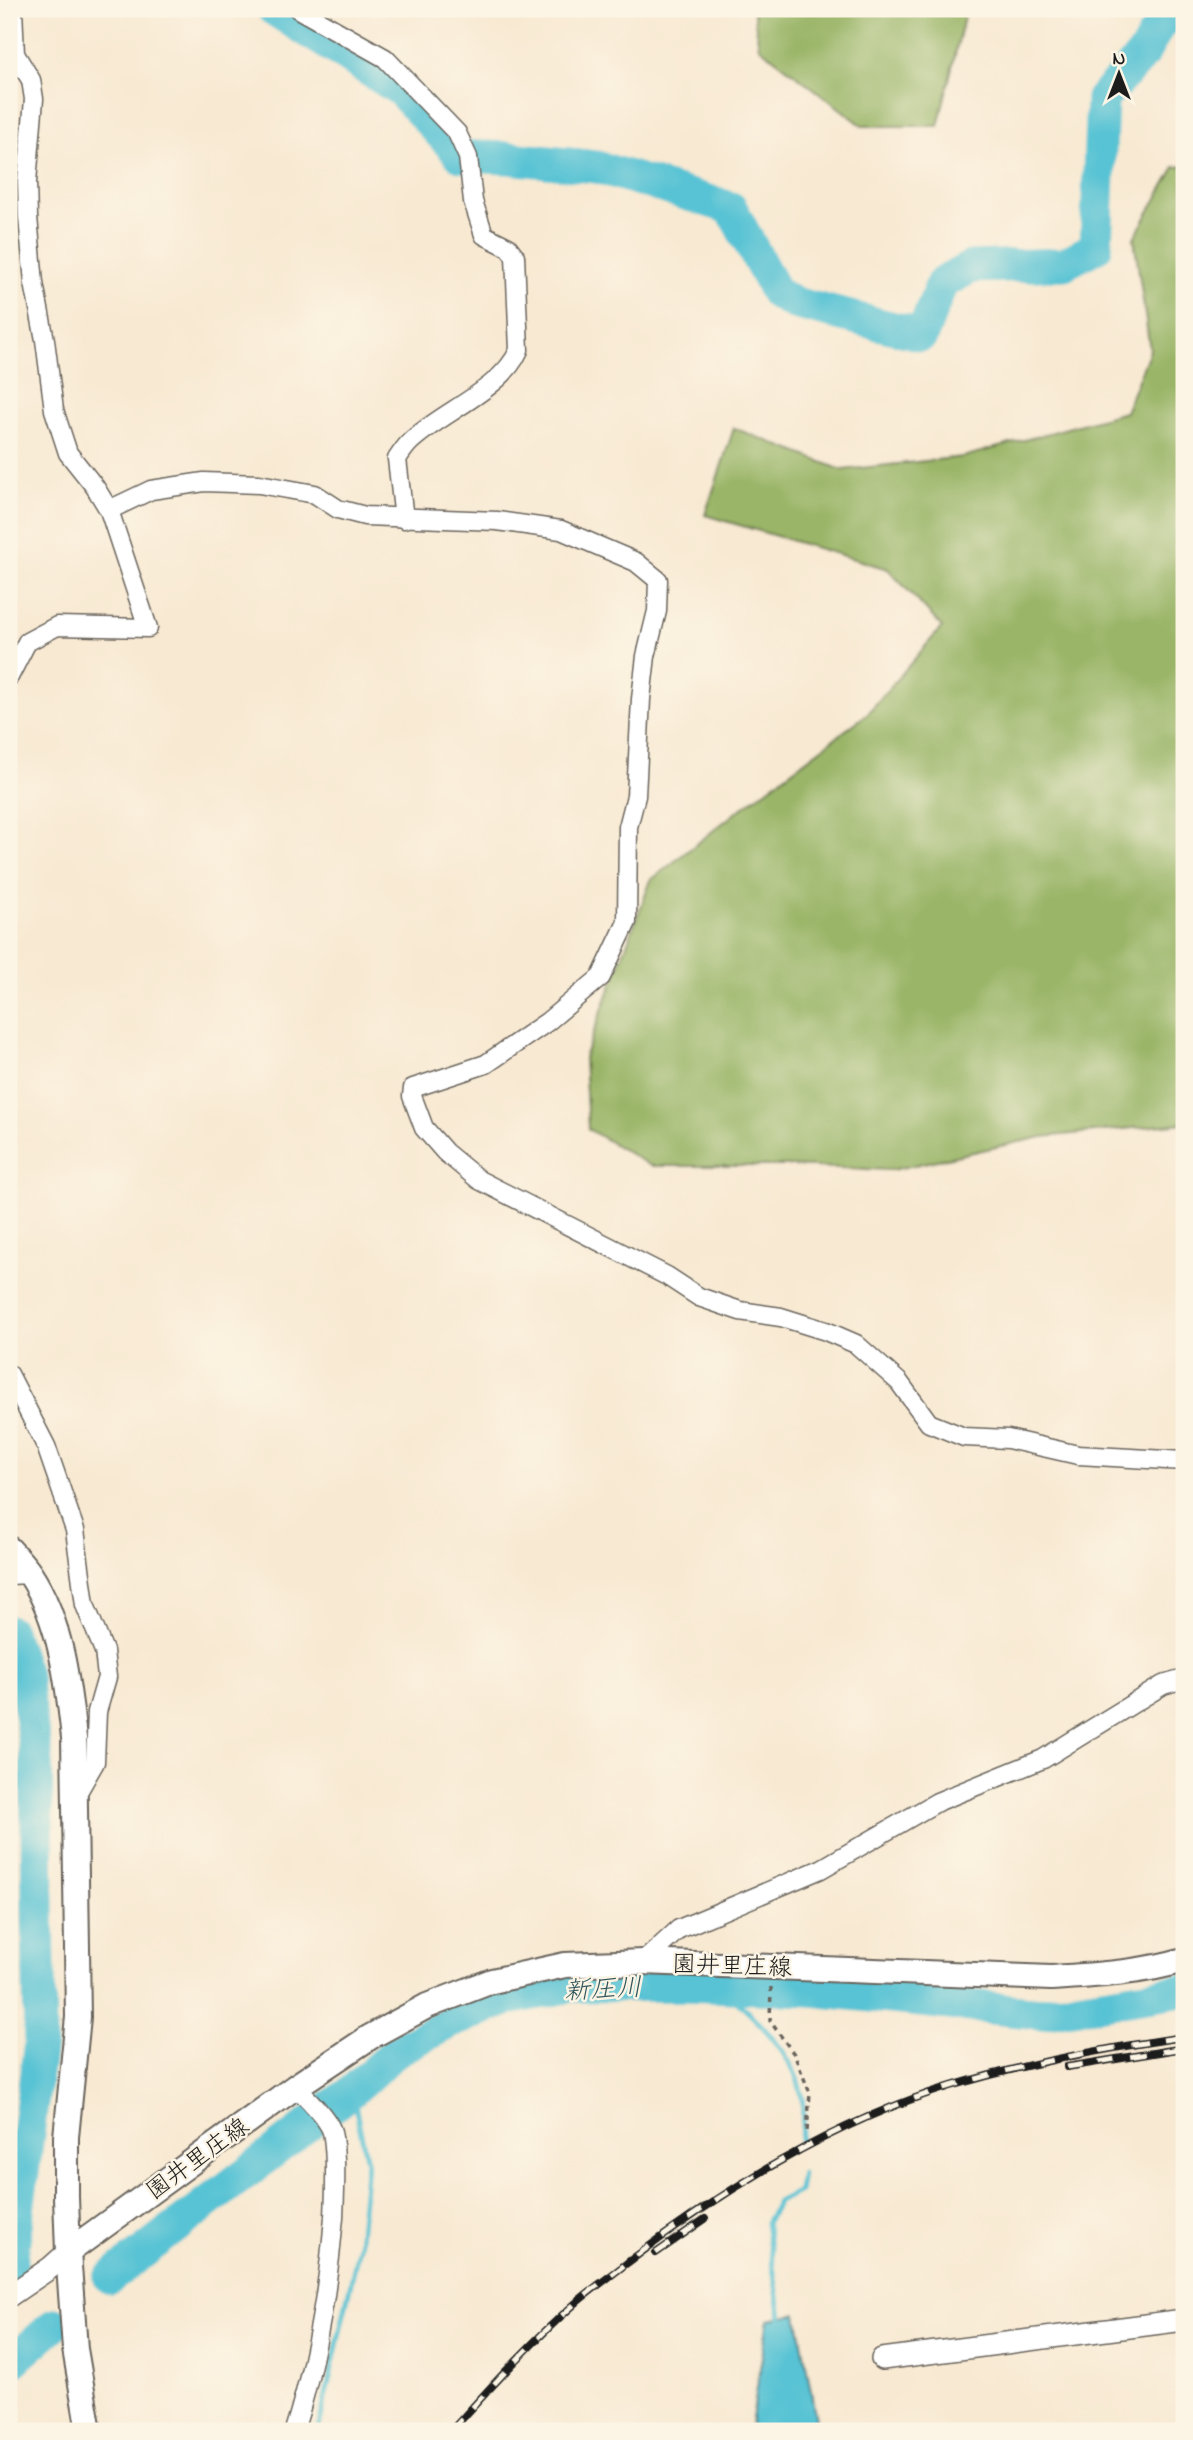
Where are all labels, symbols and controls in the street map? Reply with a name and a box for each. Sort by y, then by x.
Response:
north arrow [1084,38,1154,108]
text: N [1113,46,1126,73]
street label: 園井里庄線 [671,1948,792,1987]
water label: 新圧川 [563,1970,643,2012]
street label: 園井里庄線 [140,2111,257,2209]

